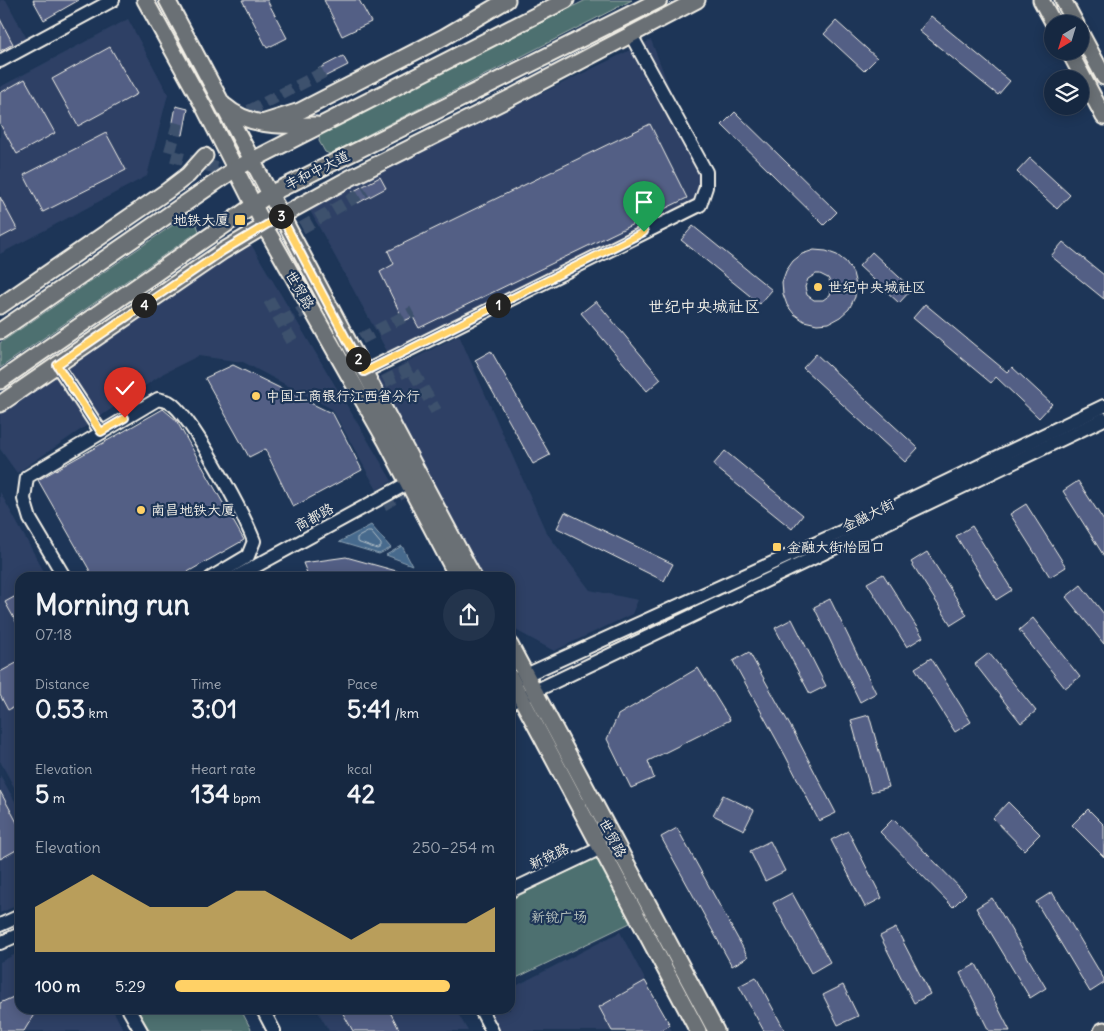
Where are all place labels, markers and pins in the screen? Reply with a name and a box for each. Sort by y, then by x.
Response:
pin [623,181,665,232]
pin: 3 [268,204,294,228]
place label: 地铁大厦 [173,211,229,229]
marker: 地铁大厦 [233,213,247,227]
place label: 世纪中央城社区 [828,278,926,296]
marker: 世纪中央城社区 [812,281,824,293]
pin: 4 [132,292,156,318]
pin: 1 [486,292,510,318]
pin: 2 [346,346,370,372]
pin [104,367,146,418]
place label: 中国工商银行江西省分行 [266,387,420,405]
marker: 中国工商银行江西省分行 [250,390,262,402]
place label: 南昌地铁大厦 [151,501,235,519]
marker: 南昌地铁大厦 [135,504,147,516]
place label: 金融大街怡园口 [787,538,885,556]
marker: 金融大街怡园口 [771,541,783,553]

